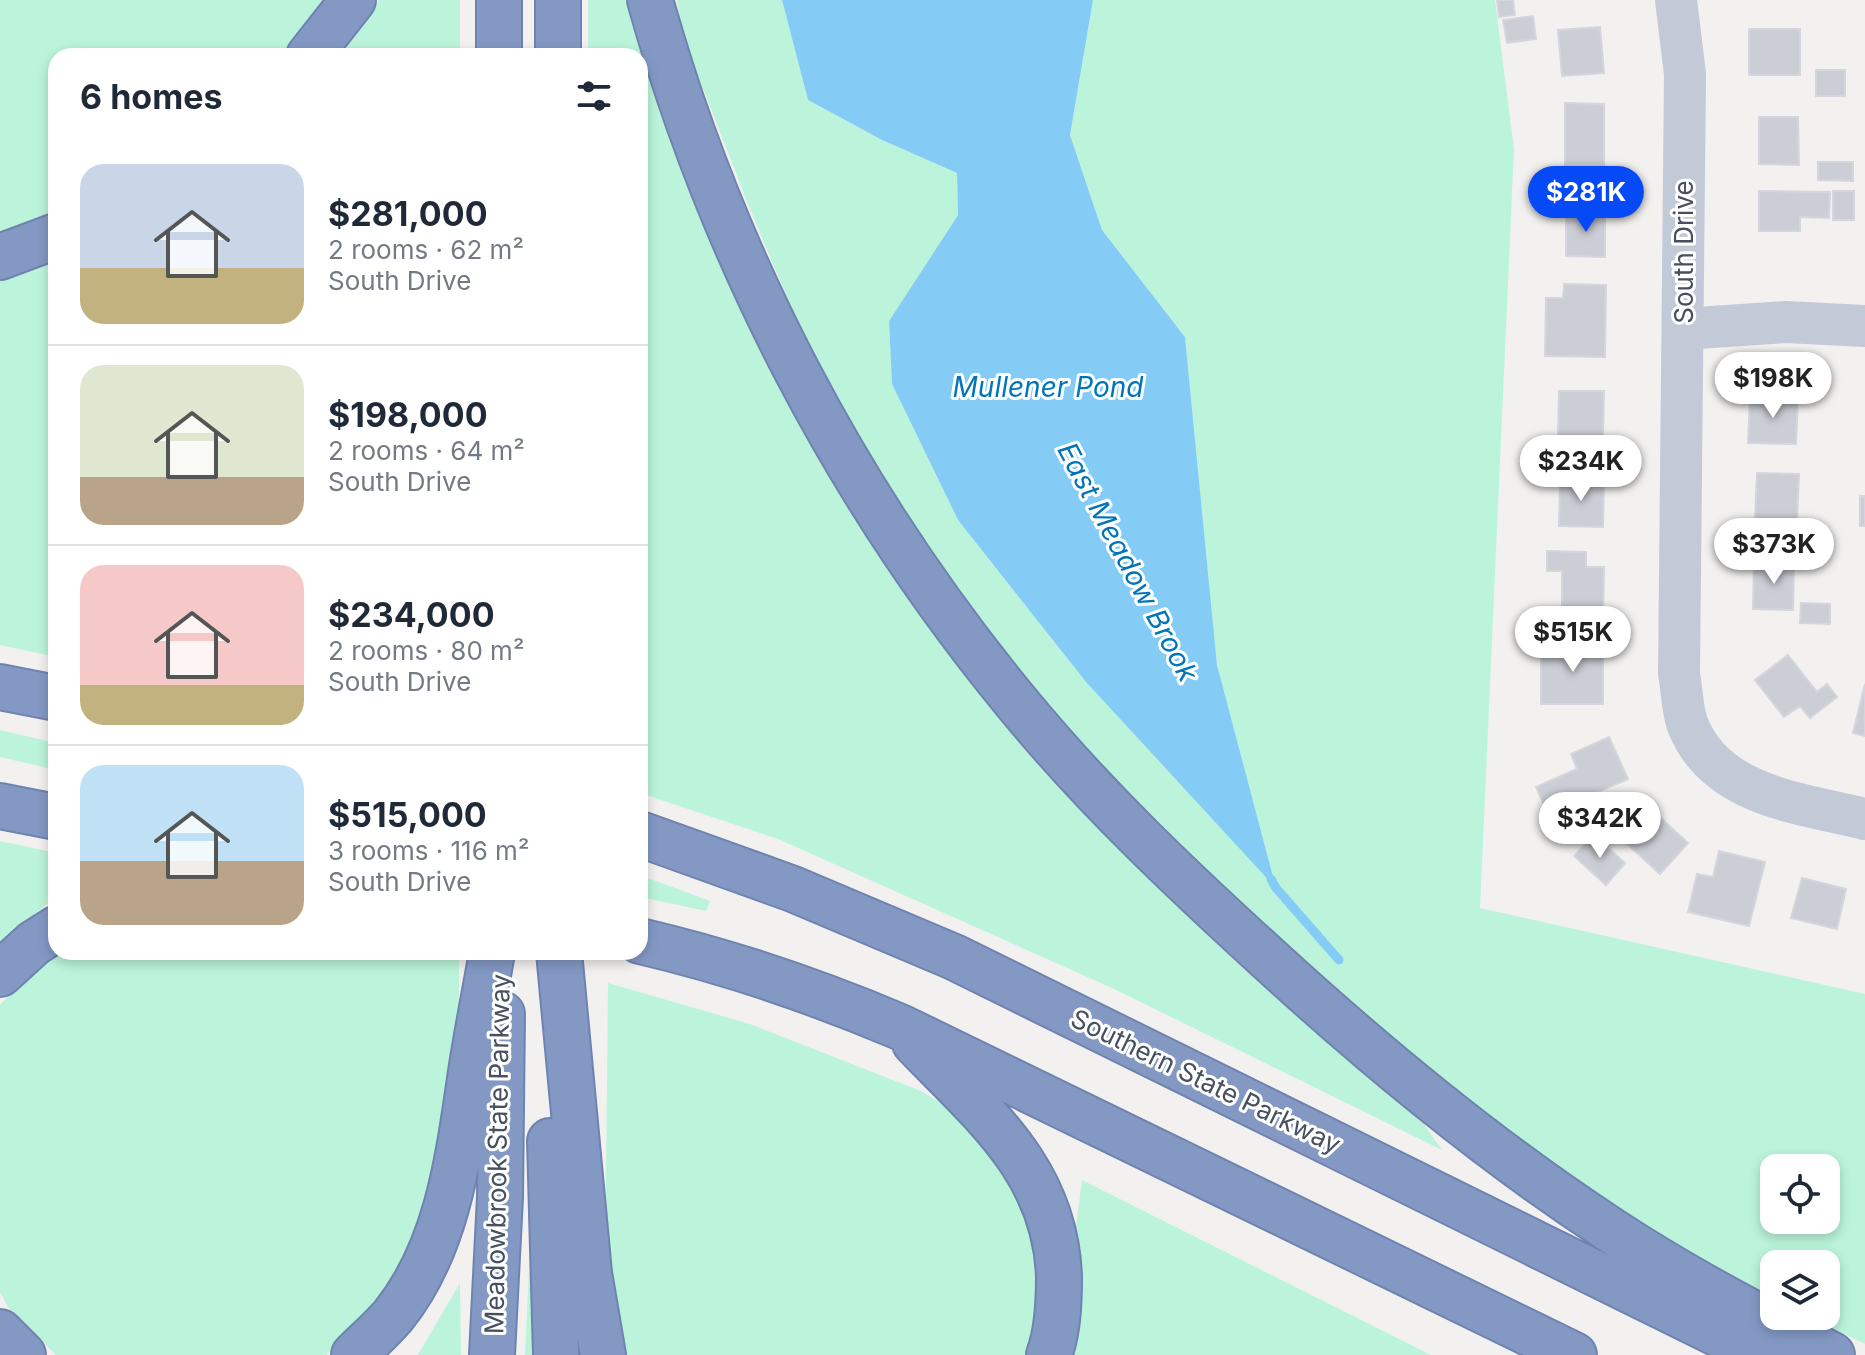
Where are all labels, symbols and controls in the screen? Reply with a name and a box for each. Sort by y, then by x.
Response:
icon: filters [572,74,616,118]
text: 6 homes [80,76,222,117]
pin: $281K [1530,166,1642,234]
text: $281K [1546,176,1626,207]
street label: South Drive [1668,180,1699,324]
text: $281,000 [328,193,488,234]
icon: home [144,196,240,292]
text: 2 rooms · 62 m² [328,234,524,265]
text: South Drive [328,265,471,296]
pin: $198K [1717,352,1829,420]
text: $198K [1733,362,1813,393]
water label: Mullener Pond [953,370,1144,404]
text: $198,000 [328,394,488,435]
icon: home [144,397,240,493]
text: 2 rooms · 64 m² [328,435,525,466]
pin: $234K [1525,435,1637,503]
water label: East Meadow Brook [1051,437,1206,688]
text: $234K [1538,445,1624,476]
text: South Drive [328,466,471,497]
pin: $373K [1718,518,1830,586]
text: $373K [1732,528,1816,559]
text: $234,000 [328,594,495,635]
icon: home [144,597,240,693]
pin: $515K [1517,606,1629,674]
text: $515K [1533,616,1613,647]
text: 2 rooms · 80 m² [328,635,524,666]
text: South Drive [328,666,471,697]
pin: $342K [1544,792,1656,860]
text: $515,000 [328,794,487,835]
icon: home [144,797,240,893]
text: $342K [1557,802,1643,833]
text: 3 rooms · 116 m² [328,835,529,866]
text: South Drive [328,866,471,897]
street label: Meadowbrook State Parkway [478,974,516,1334]
street label: Southern State Parkway [1066,1002,1346,1160]
map controls [1760,1154,1840,1330]
button: locate [1760,1154,1840,1234]
button: layers [1760,1250,1840,1330]

